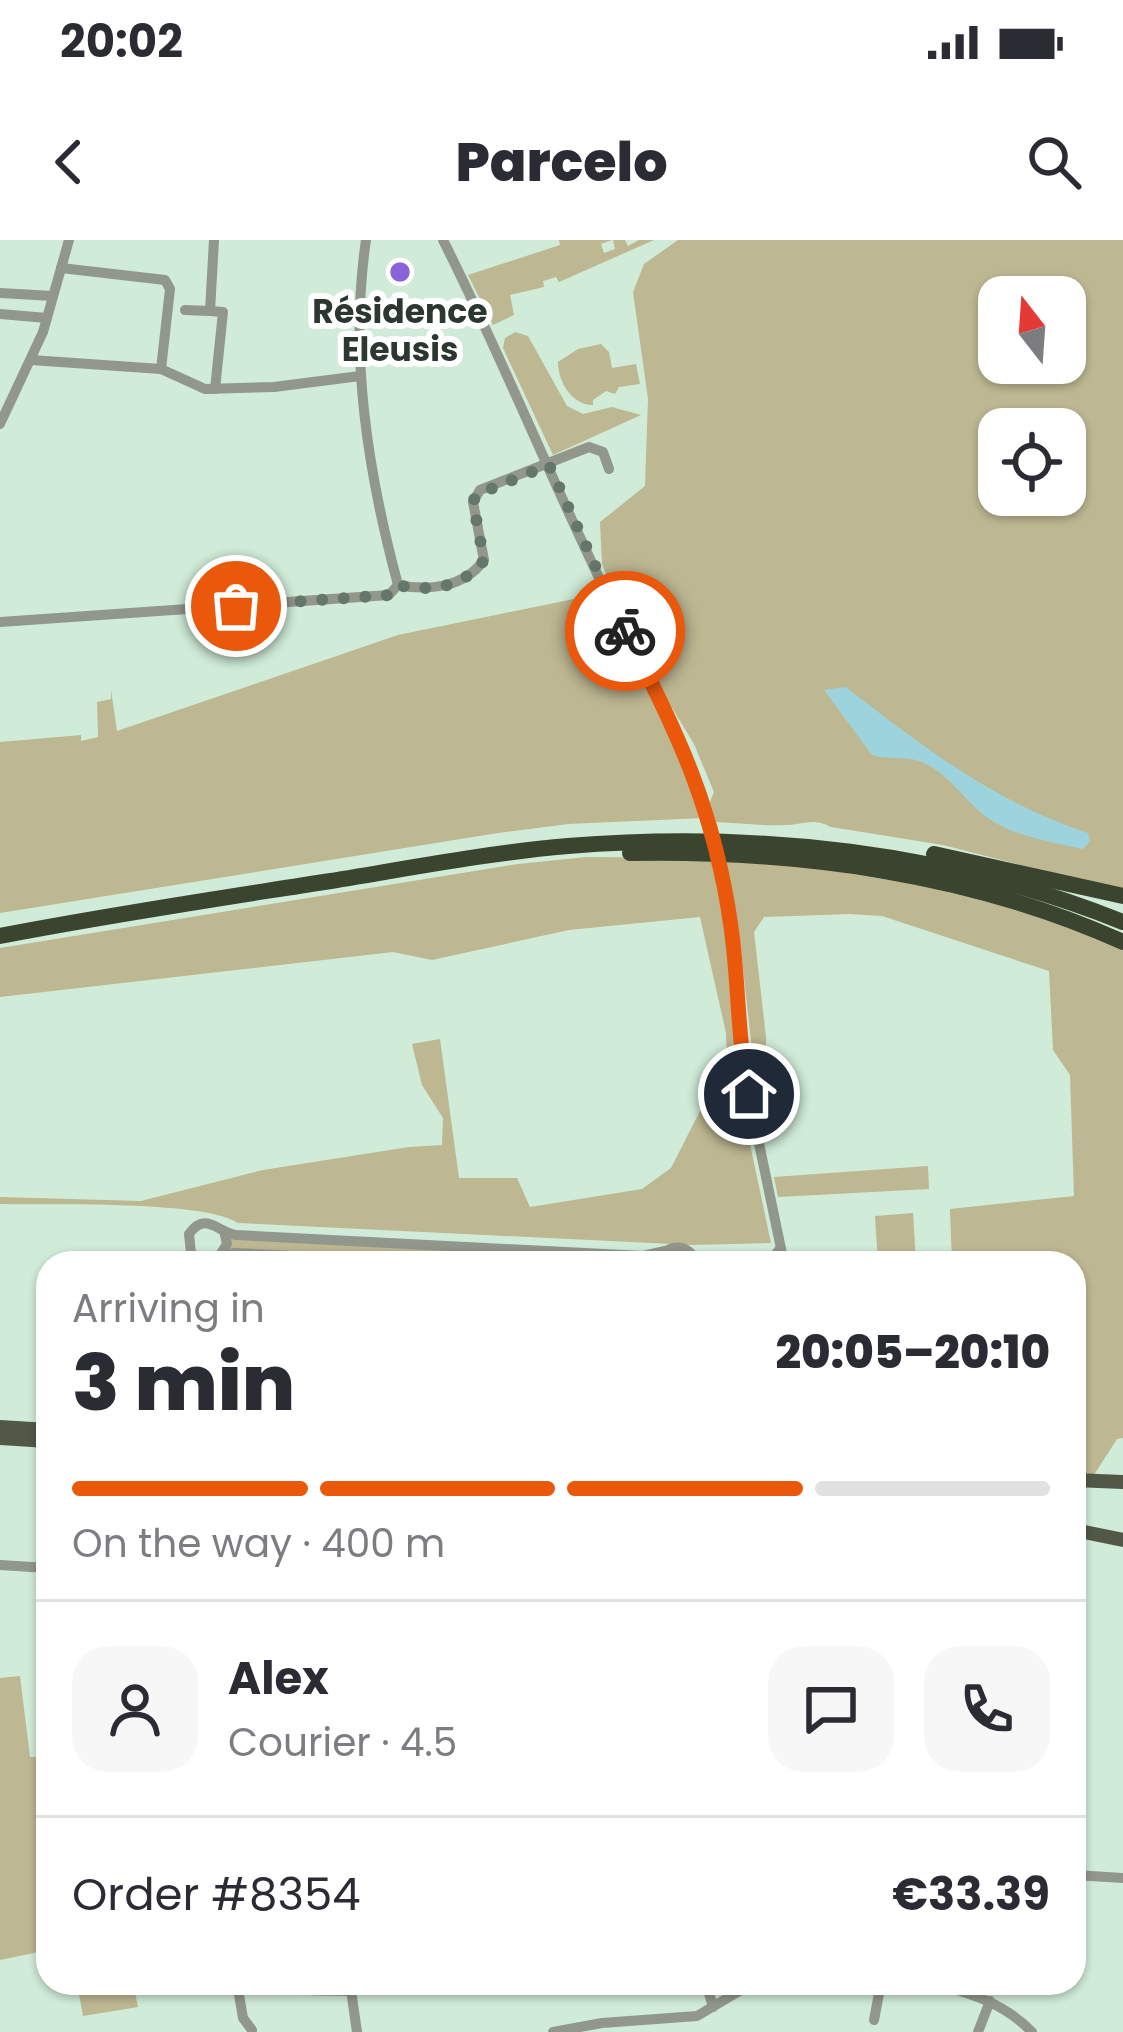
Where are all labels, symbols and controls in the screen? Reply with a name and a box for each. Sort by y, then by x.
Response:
text: 20:02 [60,10,183,73]
text: Parcelo [455,124,668,200]
icon: back [36,129,102,195]
icon: search [1021,129,1087,195]
marker: Résidence Eleusis [387,259,413,285]
north arrow [978,276,1086,384]
map controls [978,276,1086,516]
place label: Résidence Eleusis [312,288,488,373]
button: locate [978,408,1086,516]
pin [185,555,287,657]
courier [565,571,685,691]
icon: bag [203,573,269,639]
icon: bike [592,598,658,664]
pin [698,1043,800,1145]
icon: home [716,1061,782,1127]
text: Arriving in [72,1281,265,1336]
text: 20:05–20:10 [775,1321,1050,1384]
text: 3 min [72,1328,295,1437]
text: On the way · 400 m [72,1516,445,1571]
button: person [72,1646,198,1772]
button: chat [768,1646,894,1772]
button: phone [924,1646,1050,1772]
text: Alex [228,1647,329,1710]
text: Courier · 4.5 [228,1715,457,1770]
text: Order #8354 [72,1863,361,1926]
text: €33.39 [892,1863,1050,1926]

